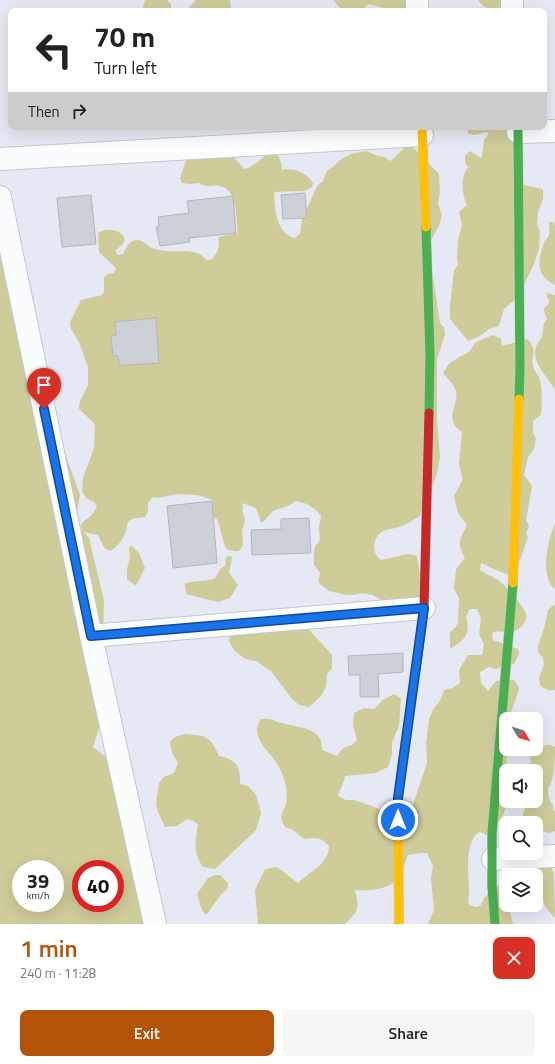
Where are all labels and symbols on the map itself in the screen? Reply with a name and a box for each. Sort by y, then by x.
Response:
pin [27,368,61,409]
north arrow [499,712,543,756]
position arrow [377,799,419,841]
speed limit sign: 40 [72,860,124,912]

